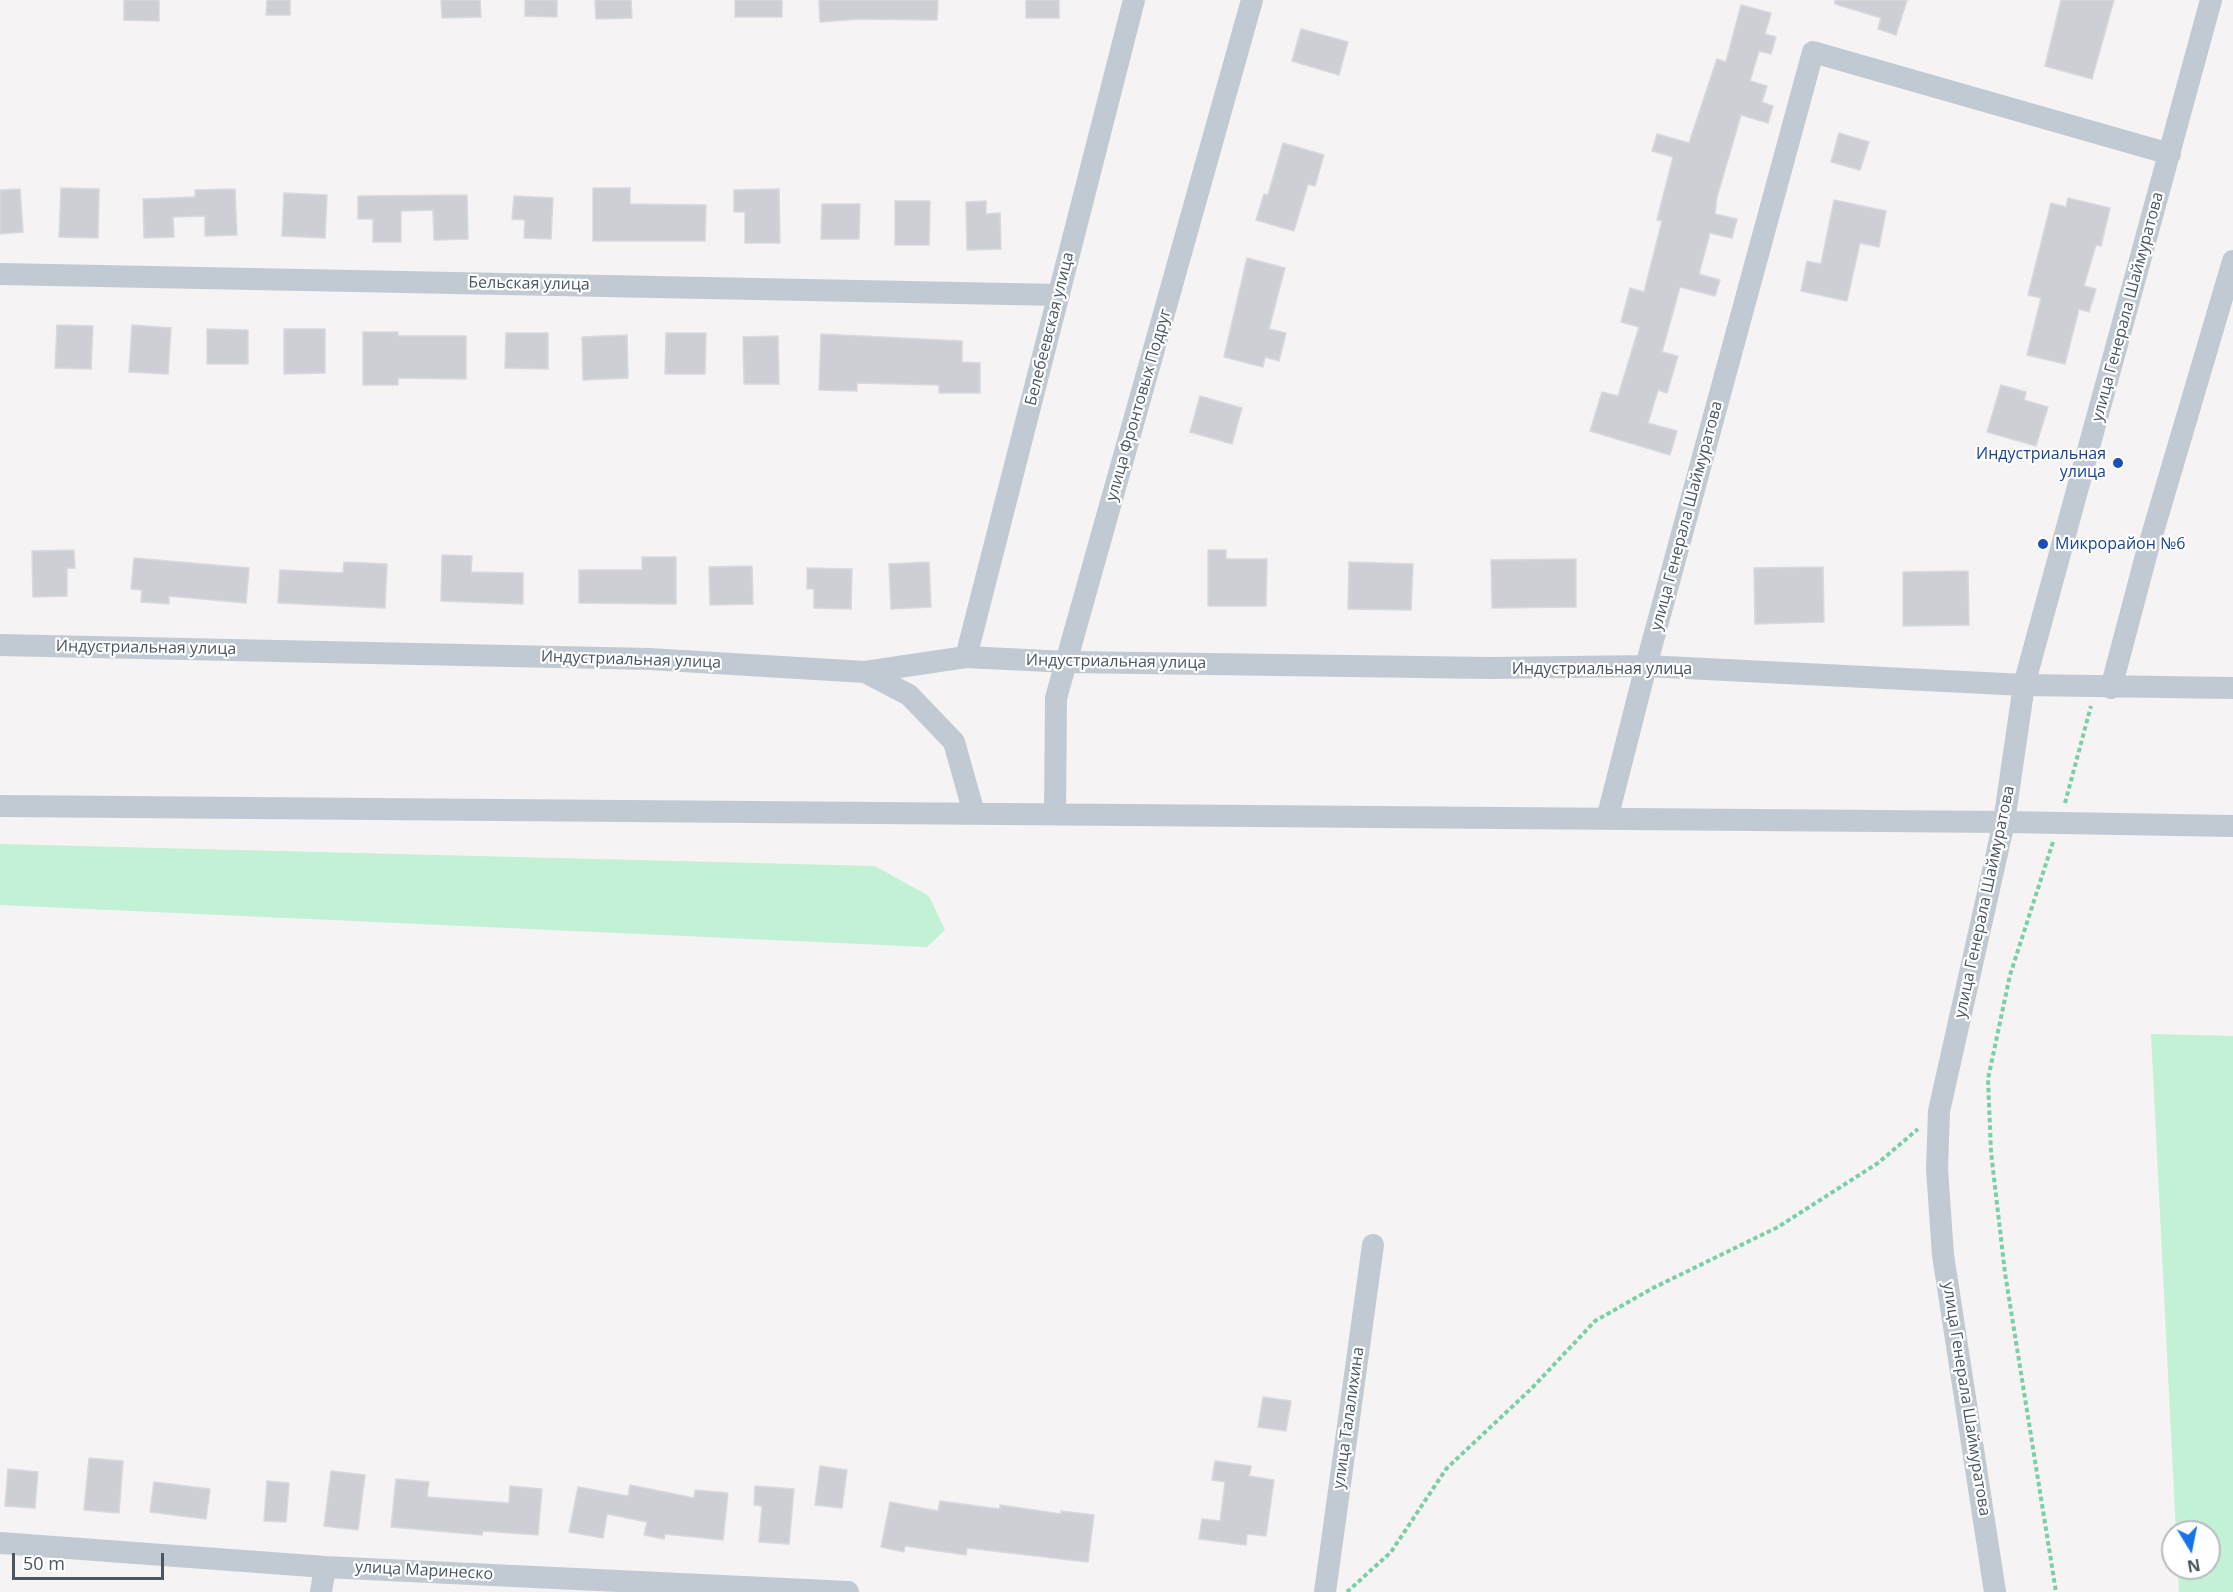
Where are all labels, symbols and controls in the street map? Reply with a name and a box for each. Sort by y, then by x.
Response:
street label: улица Генерала Шаймуратова [2088,190,2168,424]
street label: Белебеевская улица [1022,250,1078,408]
street label: Бельская улица [468,273,590,295]
street label: улица Фронтовых Подруг [1102,307,1176,503]
street label: улица Генерала Шаймуратова [1647,399,1727,633]
place label: Индустриальная улица [1976,444,2106,482]
marker: Индустриальная улица [2111,456,2125,470]
place label: Микрорайон №6 [2055,534,2185,554]
marker: Микрорайон №6 [2036,537,2050,551]
street label: Индустриальная улица [56,637,236,659]
street label: Индустриальная улица [541,647,721,673]
street label: Индустриальная улица [1026,651,1206,673]
street label: Индустриальная улица [1512,659,1692,679]
street label: улица Генерала Шаймуратова [1951,784,2019,1020]
street label: улица Генерала Шаймуратова [1938,1280,1994,1518]
street label: улица Талалихина [1330,1346,1368,1490]
north arrow [2161,1520,2221,1580]
scale bar [15,1541,166,1579]
text: 50 m [23,1551,65,1575]
text: N [2185,1554,2202,1578]
street label: улица Маринеско [354,1558,494,1584]

